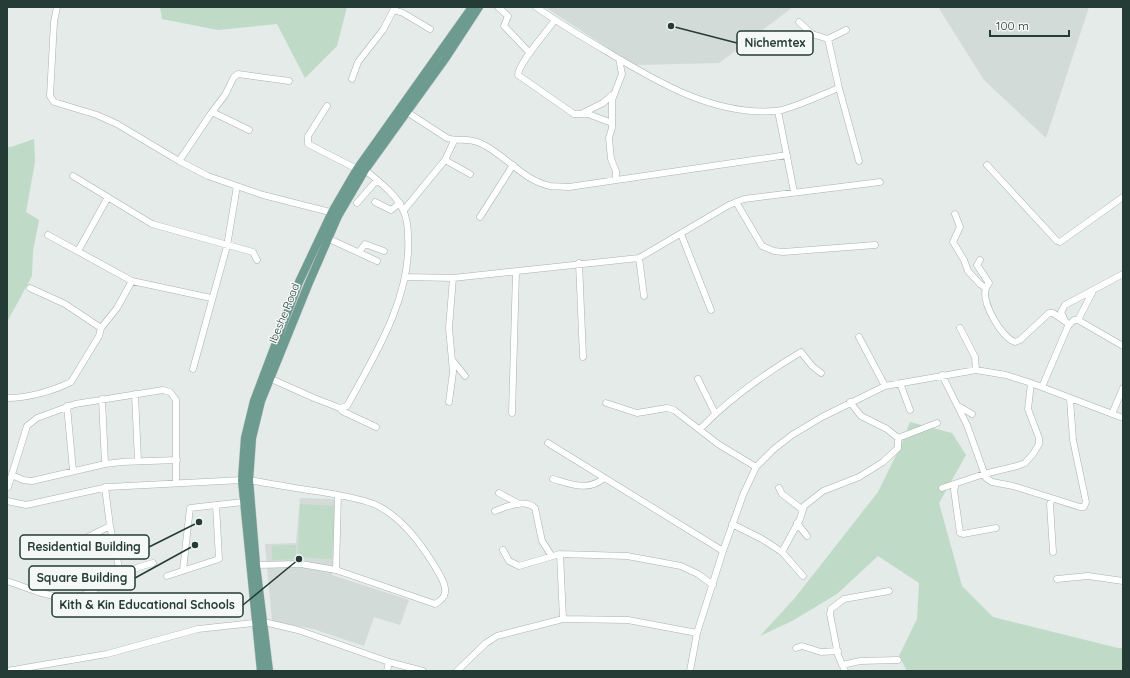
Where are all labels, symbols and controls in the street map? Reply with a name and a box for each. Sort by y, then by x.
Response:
scale bar [990,12,1069,38]
text: 100 m [996,18,1029,33]
callout: Nichemtex [737,31,813,55]
text: Nichemtex [745,35,806,50]
street label: Ibeshe Road [266,281,302,345]
callout: Residential Building [20,535,149,559]
text: Residential Building [27,539,141,554]
callout: Square Building [29,566,135,590]
text: Square Building [37,570,127,585]
callout: Kith & Kin Educational Schools [52,593,243,617]
text: Kith & Kin Educational Schools [59,597,235,612]

